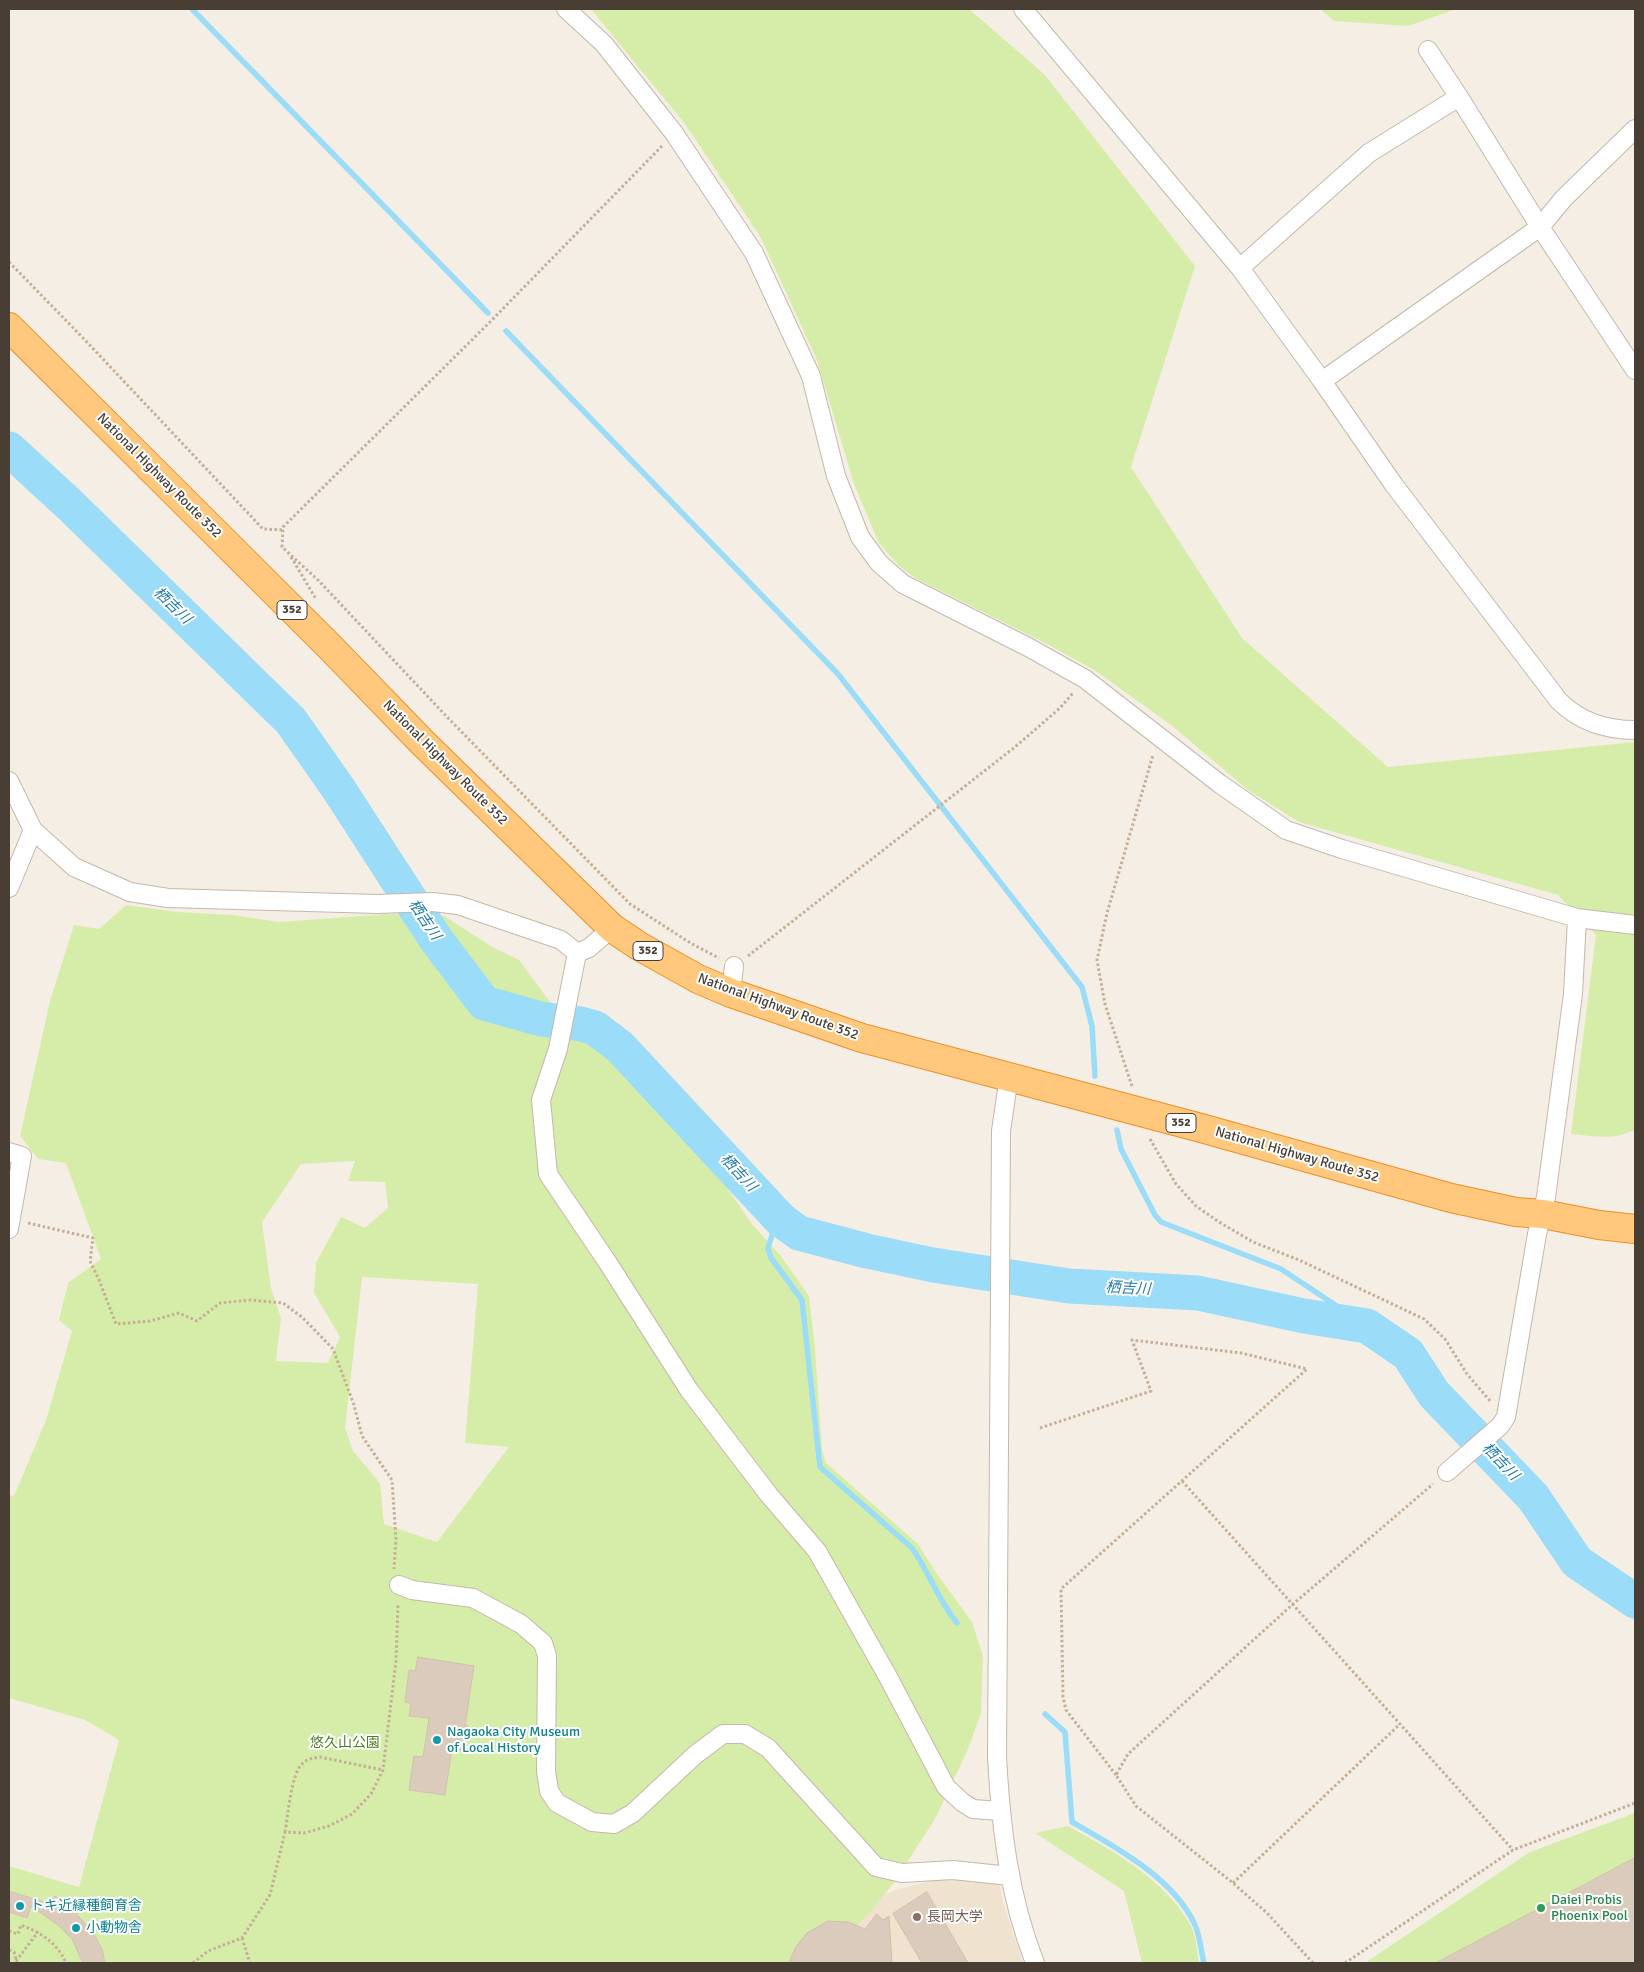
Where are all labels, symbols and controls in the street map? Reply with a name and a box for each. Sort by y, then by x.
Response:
street label: National Highway Route 352 [93,410,225,542]
water label: 栖吉川 [150,584,194,628]
road number: 352 [277,600,307,620]
street label: National Highway Route 352 [379,697,511,829]
water label: 栖吉川 [404,896,444,944]
road number: 352 [633,941,663,960]
street label: National Highway Route 352 [695,970,861,1044]
road number: 352 [1166,1114,1196,1132]
street label: National Highway Route 352 [1213,1124,1381,1186]
water label: 栖吉川 [716,1150,760,1196]
water label: 栖吉川 [1105,1279,1151,1299]
water label: 栖吉川 [1478,1440,1522,1484]
place label: Nagaoka City Museum of Local History [447,1724,580,1756]
marker: Nagaoka City Museum of Local History [431,1734,443,1746]
park label: 悠久山公園 [310,1735,380,1751]
place label: Daiei Probis Phoenix Pool [1551,1892,1628,1924]
place label: トキ近縁種飼育舎 [30,1898,142,1914]
marker: トキ近縁種飼育舎 [14,1900,26,1912]
marker: Daiei Probis Phoenix Pool [1535,1902,1547,1914]
place label: 長岡大学 [927,1909,983,1925]
marker: 長岡大学 [911,1911,923,1923]
place label: 小動物舎 [86,1920,142,1936]
marker: 小動物舎 [70,1922,82,1934]

